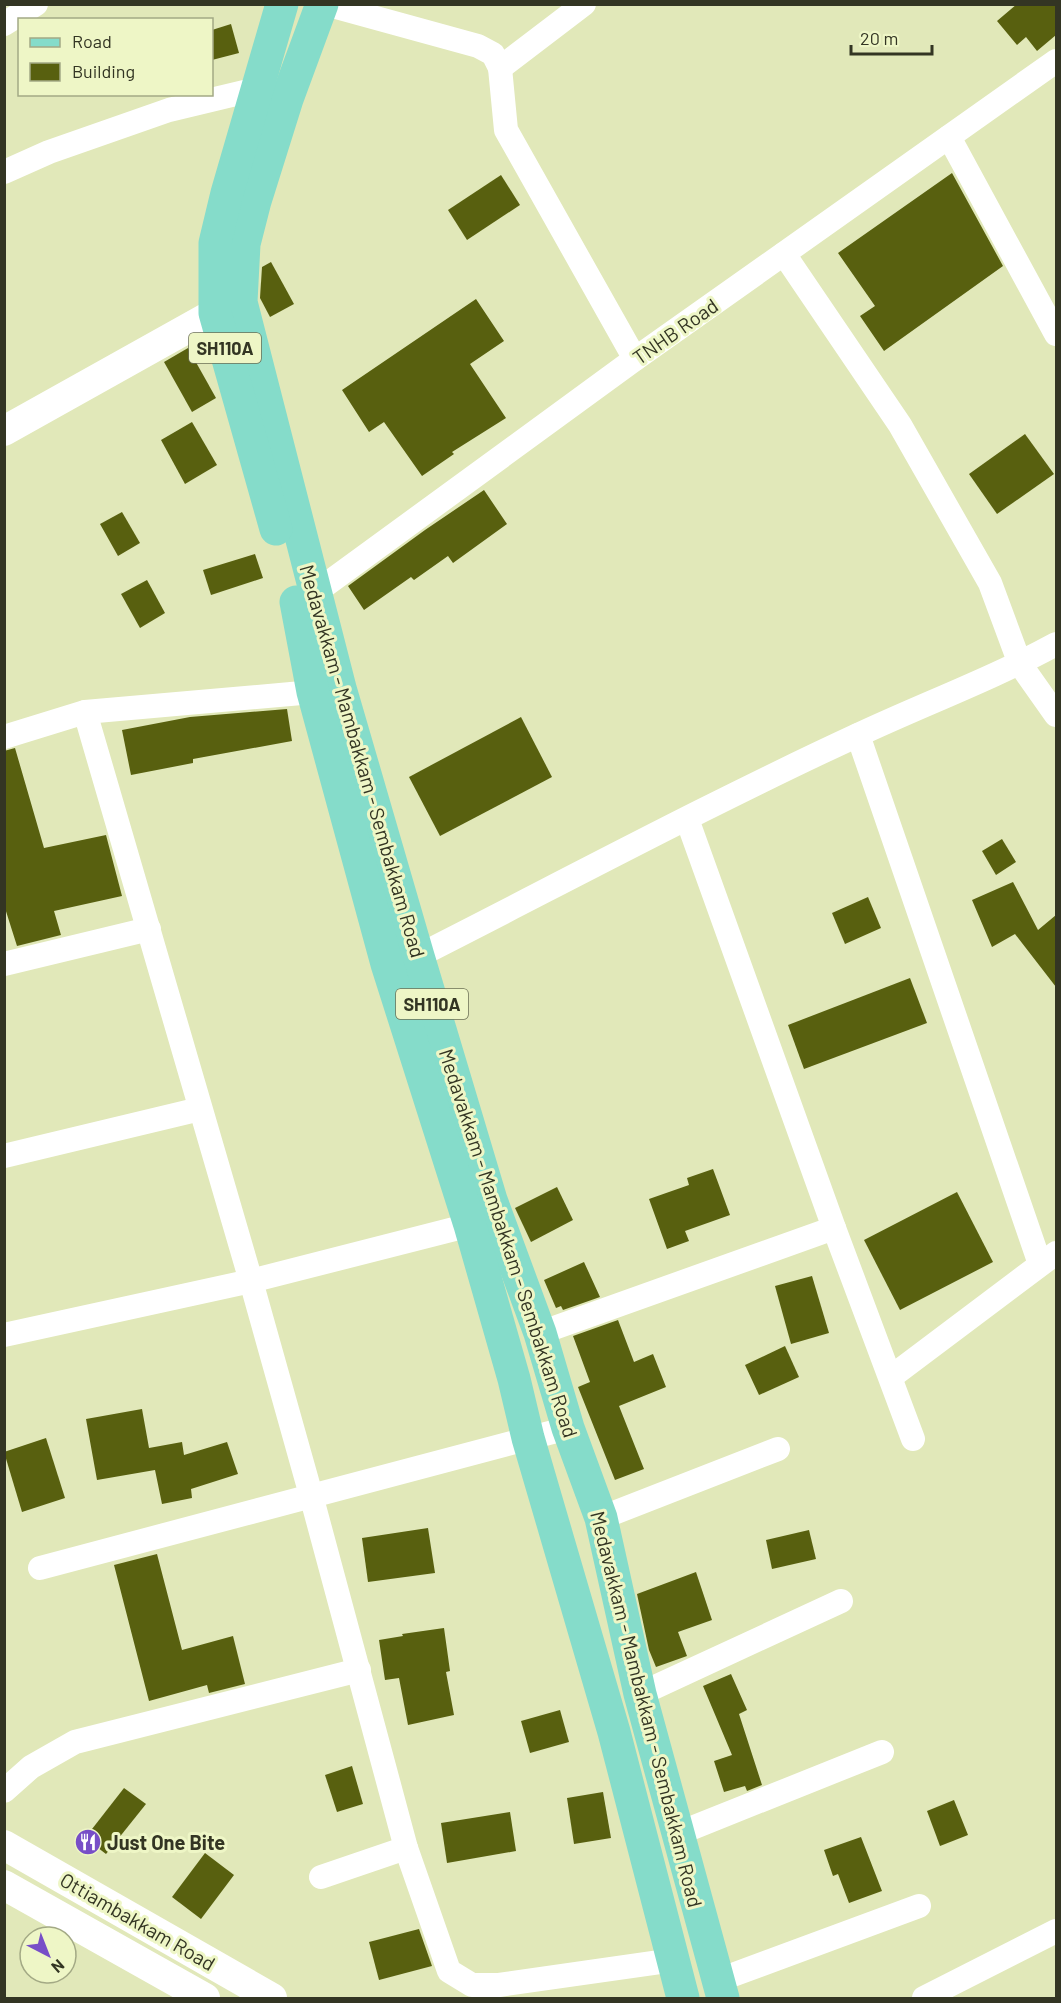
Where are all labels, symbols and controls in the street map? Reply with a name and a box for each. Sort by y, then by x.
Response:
legend [18,18,213,96]
scale bar [851,18,932,56]
text: 20 m [860,27,898,49]
text: Road [72,30,112,52]
text: Building [72,60,135,82]
street label: TNHB Road [628,293,722,369]
road number: SH110A [189,333,261,363]
street label: Medavakkam - Mambakkam - Sembakkam Road [295,562,431,960]
road number: SH110A [396,989,468,1019]
street label: Medavakkam - Mambakkam - Sembakkam Road [435,1046,583,1440]
street label: Medavakkam - Mambakkam - Sembakkam Road [586,1508,708,1910]
restaurant icon: Just One Bite [73,1827,103,1857]
place label: Just One Bite [107,1830,225,1854]
street label: Ottiambakkam Road [56,1867,220,1975]
north arrow [18,1925,78,1985]
text: N [48,1956,69,1977]

